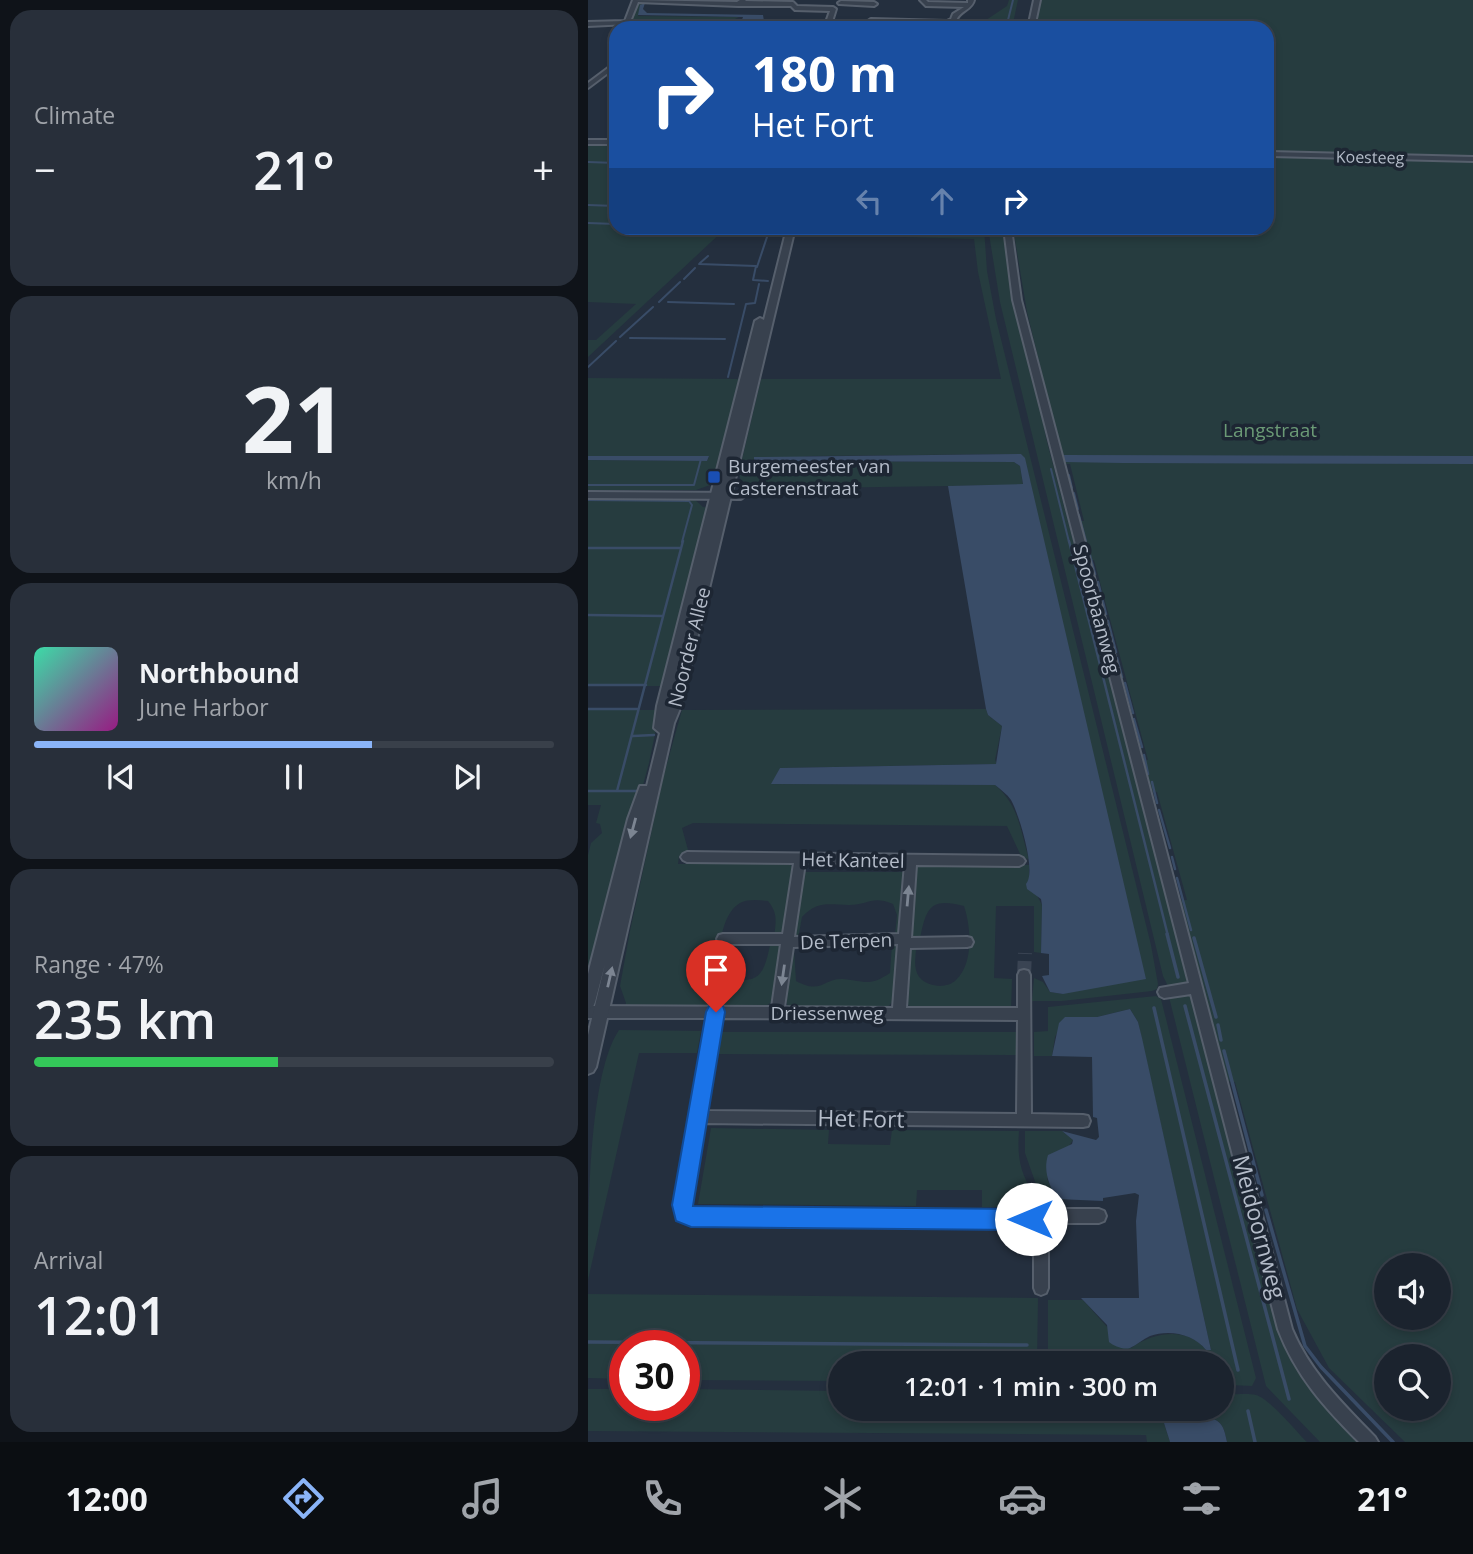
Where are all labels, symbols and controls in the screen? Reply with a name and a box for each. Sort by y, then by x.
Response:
text: 180 m [752,40,897,106]
icon: right [637,49,728,140]
text: Climate [34,99,115,131]
text: Het Fort [752,103,874,146]
text: 21° [253,134,335,205]
text: − [34,143,56,195]
text: + [532,143,554,195]
street label: Koesteeg [1336,145,1405,169]
icon: left [850,182,888,220]
icon: ahead [923,182,961,220]
icon: right [996,182,1034,220]
text: 21 [242,356,346,480]
park label: Langstraat [1223,417,1317,443]
place label: Burgemeester van Casterenstraat [728,453,891,501]
text: km/h [266,464,322,496]
marker: Burgemeester van Casterenstraat [706,469,722,485]
street label: Spoorbaanweg [1067,542,1127,676]
street label: Noorder Allee [662,584,716,710]
text: Northbound [139,655,300,691]
text: June Harbor [139,691,269,723]
icon: previous [102,758,140,796]
icon: pause [275,758,313,796]
icon: next [448,758,486,796]
one-way arrow [627,818,637,839]
street label: Het Kanteel [801,846,905,874]
one-way arrow [902,885,913,907]
street label: De Terpen [799,926,893,956]
pin [686,940,746,1012]
text: Range · 47% [34,948,164,980]
icon: arrive [697,951,735,989]
one-way arrow [777,964,788,986]
one-way arrow [605,966,616,988]
text: 235 km [34,983,216,1054]
street label: Driessenweg [770,1000,884,1026]
street label: Het Fort [817,1101,905,1135]
street label: Meidoornweg [1225,1151,1295,1303]
position arrow [994,1182,1068,1256]
text: Arrival [34,1244,103,1276]
map controls [1374,1253,1451,1421]
button: sound [1374,1253,1451,1330]
text: 12:01 [34,1279,167,1350]
speed limit sign: 30 [609,1330,700,1421]
button: search [1374,1344,1451,1421]
text: 12:01 · 1 min · 300 m [904,1368,1158,1404]
icon: directions [279,1474,328,1523]
icon: music [458,1474,507,1523]
icon: phone [638,1474,687,1523]
icon: climate [818,1474,867,1523]
icon: car [998,1474,1047,1523]
icon: filters [1177,1474,1226,1523]
text: 12:00 [65,1477,148,1520]
text: 21° [1357,1477,1408,1520]

